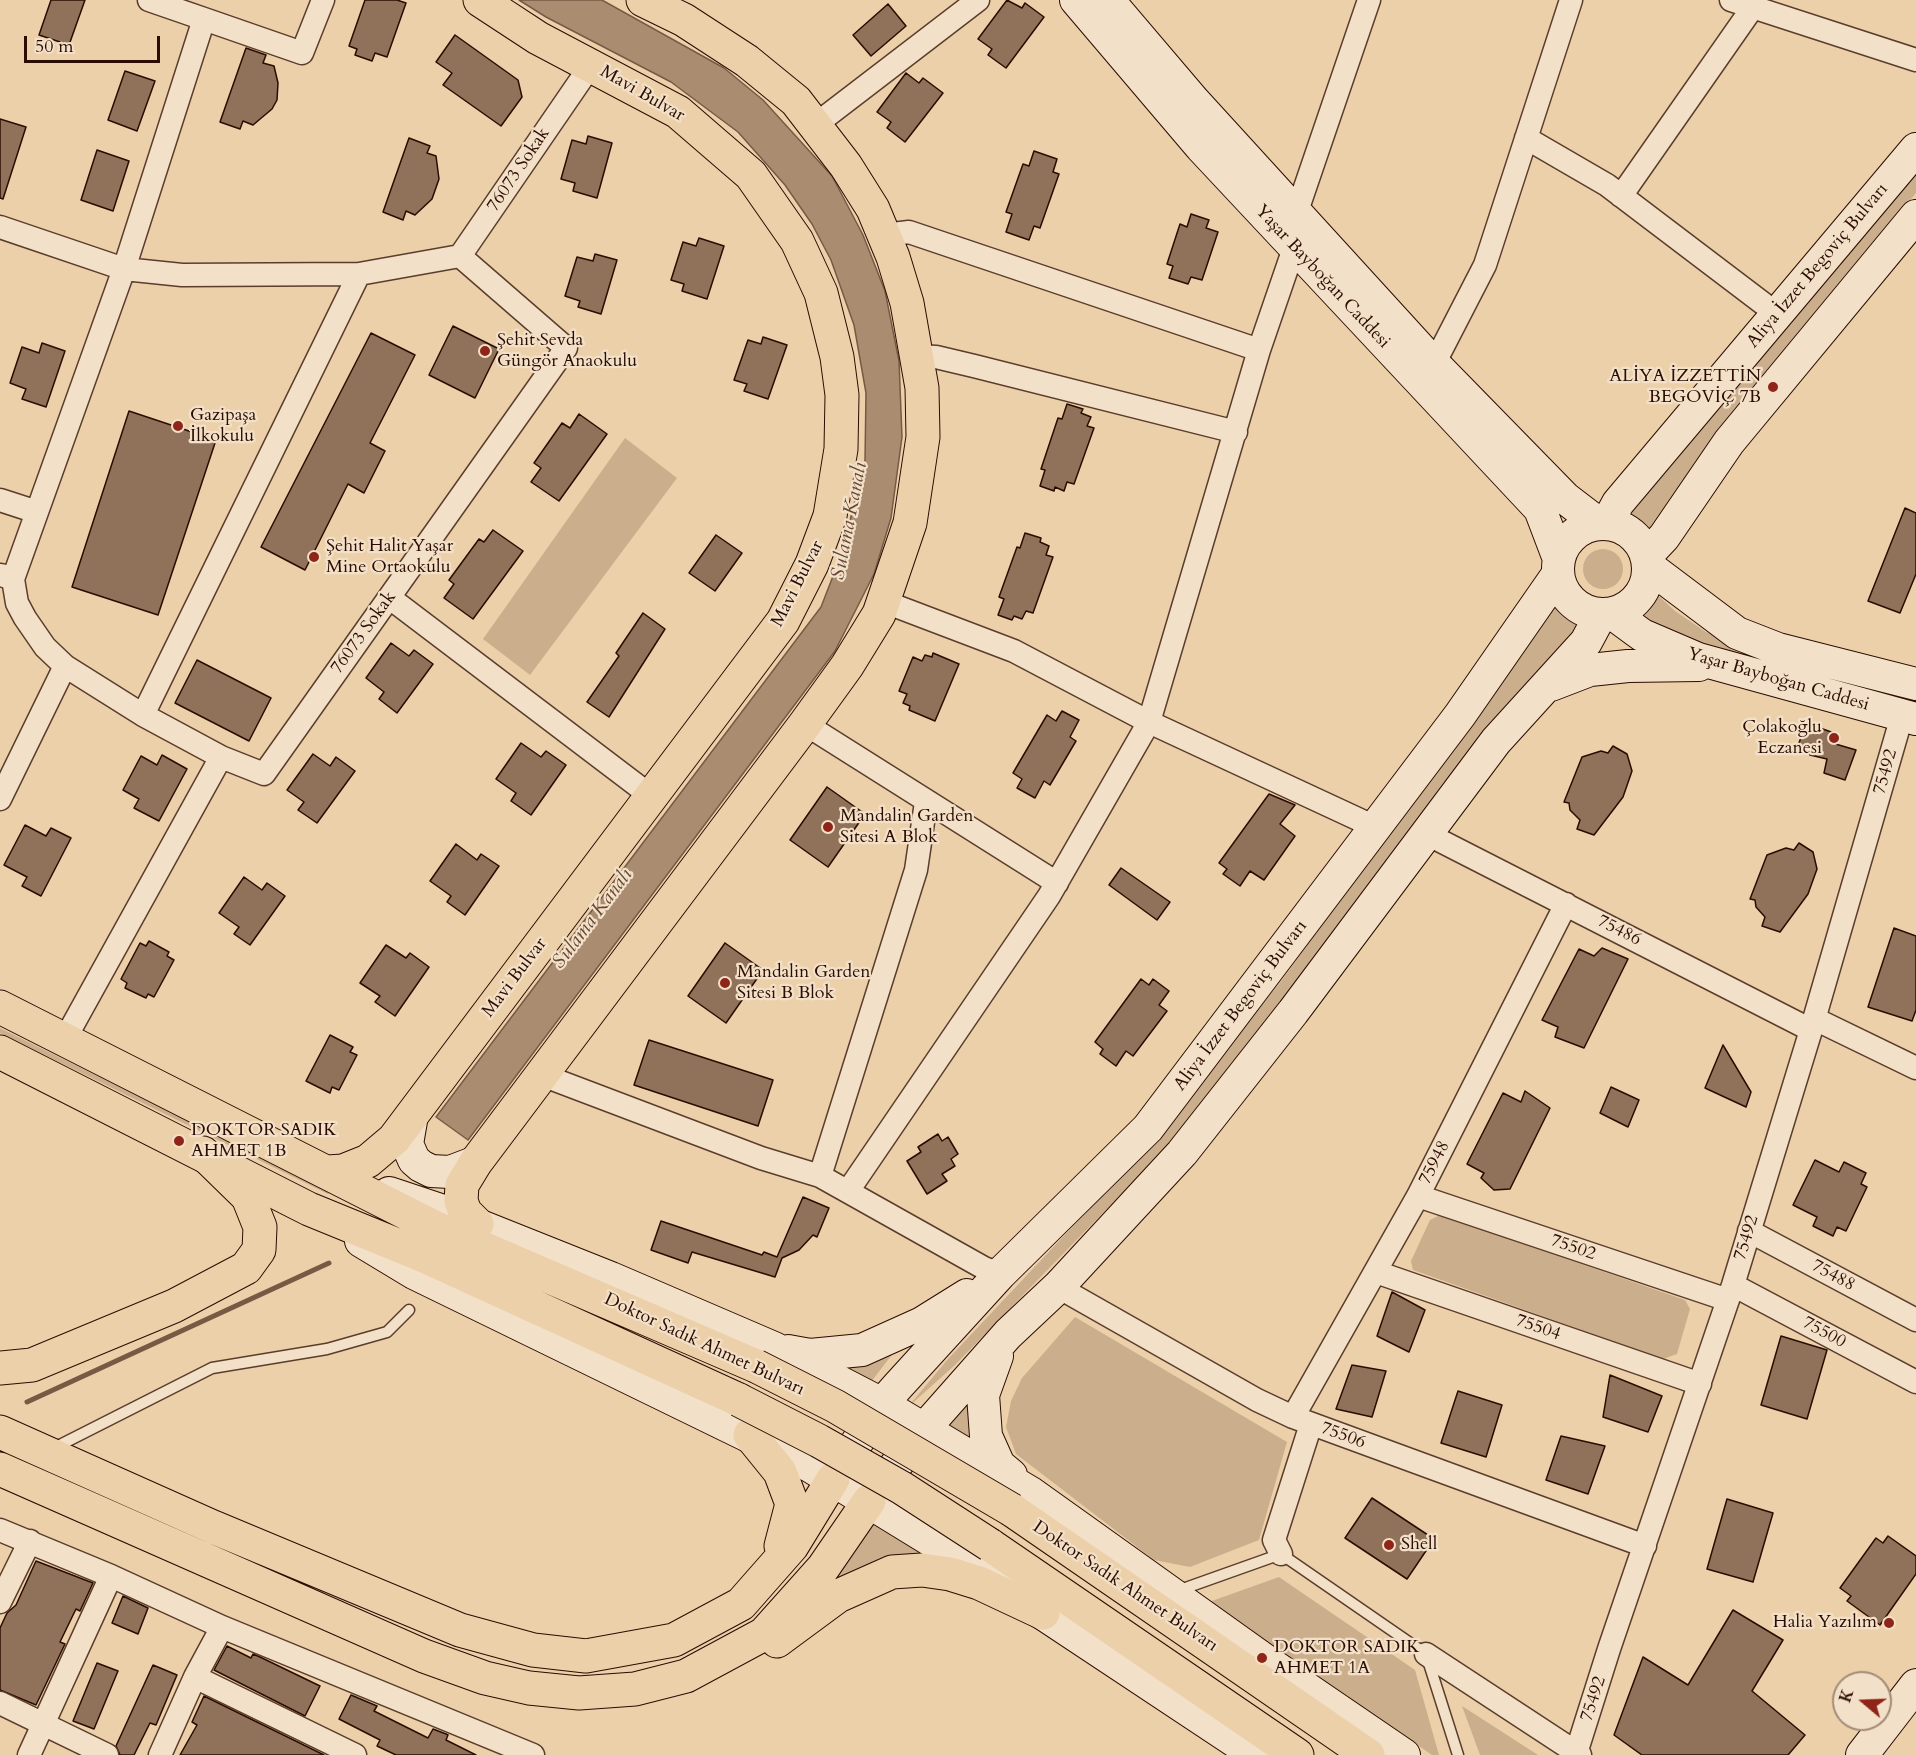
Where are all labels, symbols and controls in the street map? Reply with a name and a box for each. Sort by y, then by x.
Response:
scale bar [27,24,164,62]
text: 50 m [35,34,74,59]
street label: Mavi Bulvar [596,61,688,127]
street label: 76073 Sokak [483,124,555,216]
street label: Aliya İzzet Begoviç Bulvarı [1743,179,1893,353]
street label: Yaşar Bayboğan Caddesi [1250,201,1394,353]
place label: Şehit Sevda Güngör Anaokulu [497,330,637,372]
marker: Şehit Sevda Güngör Anaokulu [478,344,492,358]
place label: ALİYA İZZETTİN BEGOVİÇ 7B [1609,366,1761,409]
marker: ALİYA İZZETTİN BEGOVİÇ 7B [1766,380,1780,394]
place label: Gazipaşa İlkokulu [190,405,256,448]
marker: Gazipaşa İlkokulu [171,419,185,433]
water label: Sulama Kanalı [827,460,873,582]
place label: Şehit Halit Yaşar Mine Ortaokulu [326,536,453,578]
street label: Mavi Bulvar [767,537,829,631]
marker: Şehit Halit Yaşar Mine Ortaokulu [307,550,321,564]
street label: 76073 Sokak [327,588,401,678]
street label: Yaşar Bayboğan Caddesi [1685,644,1871,716]
place label: Çolakoğlu Eczanesi [1742,717,1822,760]
marker: Çolakoğlu Eczanesi [1827,731,1841,745]
street label: 75492 [1869,747,1903,797]
place label: Mandalin Garden Sitesi A Blok [840,806,974,848]
marker: Mandalin Garden Sitesi A Blok [821,820,835,834]
water label: Sulama Kanalı [548,864,638,974]
street label: 75486 [1594,911,1644,951]
street label: Aliya İzzet Begoviç Bulvarı [1170,916,1312,1096]
street label: Mavi Bulvar [478,934,552,1022]
place label: Mandalin Garden Sitesi B Blok [737,962,871,1004]
marker: Mandalin Garden Sitesi B Blok [718,976,732,990]
place label: DOKTOR SADIK AHMET 1B [191,1120,337,1162]
marker: DOKTOR SADIK AHMET 1B [172,1134,186,1148]
street label: 75948 [1415,1138,1455,1188]
street label: 75492 [1730,1213,1764,1263]
street label: 75502 [1548,1230,1598,1266]
street label: 75488 [1808,1256,1858,1296]
street label: Doktor Sadık Ahmet Bulvarı [600,1289,808,1401]
street label: 75504 [1513,1310,1563,1346]
street label: 75500 [1799,1313,1849,1353]
street label: 75506 [1318,1418,1368,1454]
street label: Doktor Sadık Ahmet Bulvarı [1028,1517,1222,1657]
place label: Shell [1401,1534,1437,1556]
marker: Shell [1382,1538,1396,1552]
place label: Halia Yazılım [1773,1612,1877,1634]
marker: Halia Yazılım [1882,1616,1896,1630]
place label: DOKTOR SADIK AHMET 1A [1274,1637,1420,1680]
marker: DOKTOR SADIK AHMET 1A [1255,1651,1269,1665]
north arrow [1832,1671,1892,1731]
street label: 75492 [1577,1674,1611,1724]
text: K [1834,1686,1859,1706]

